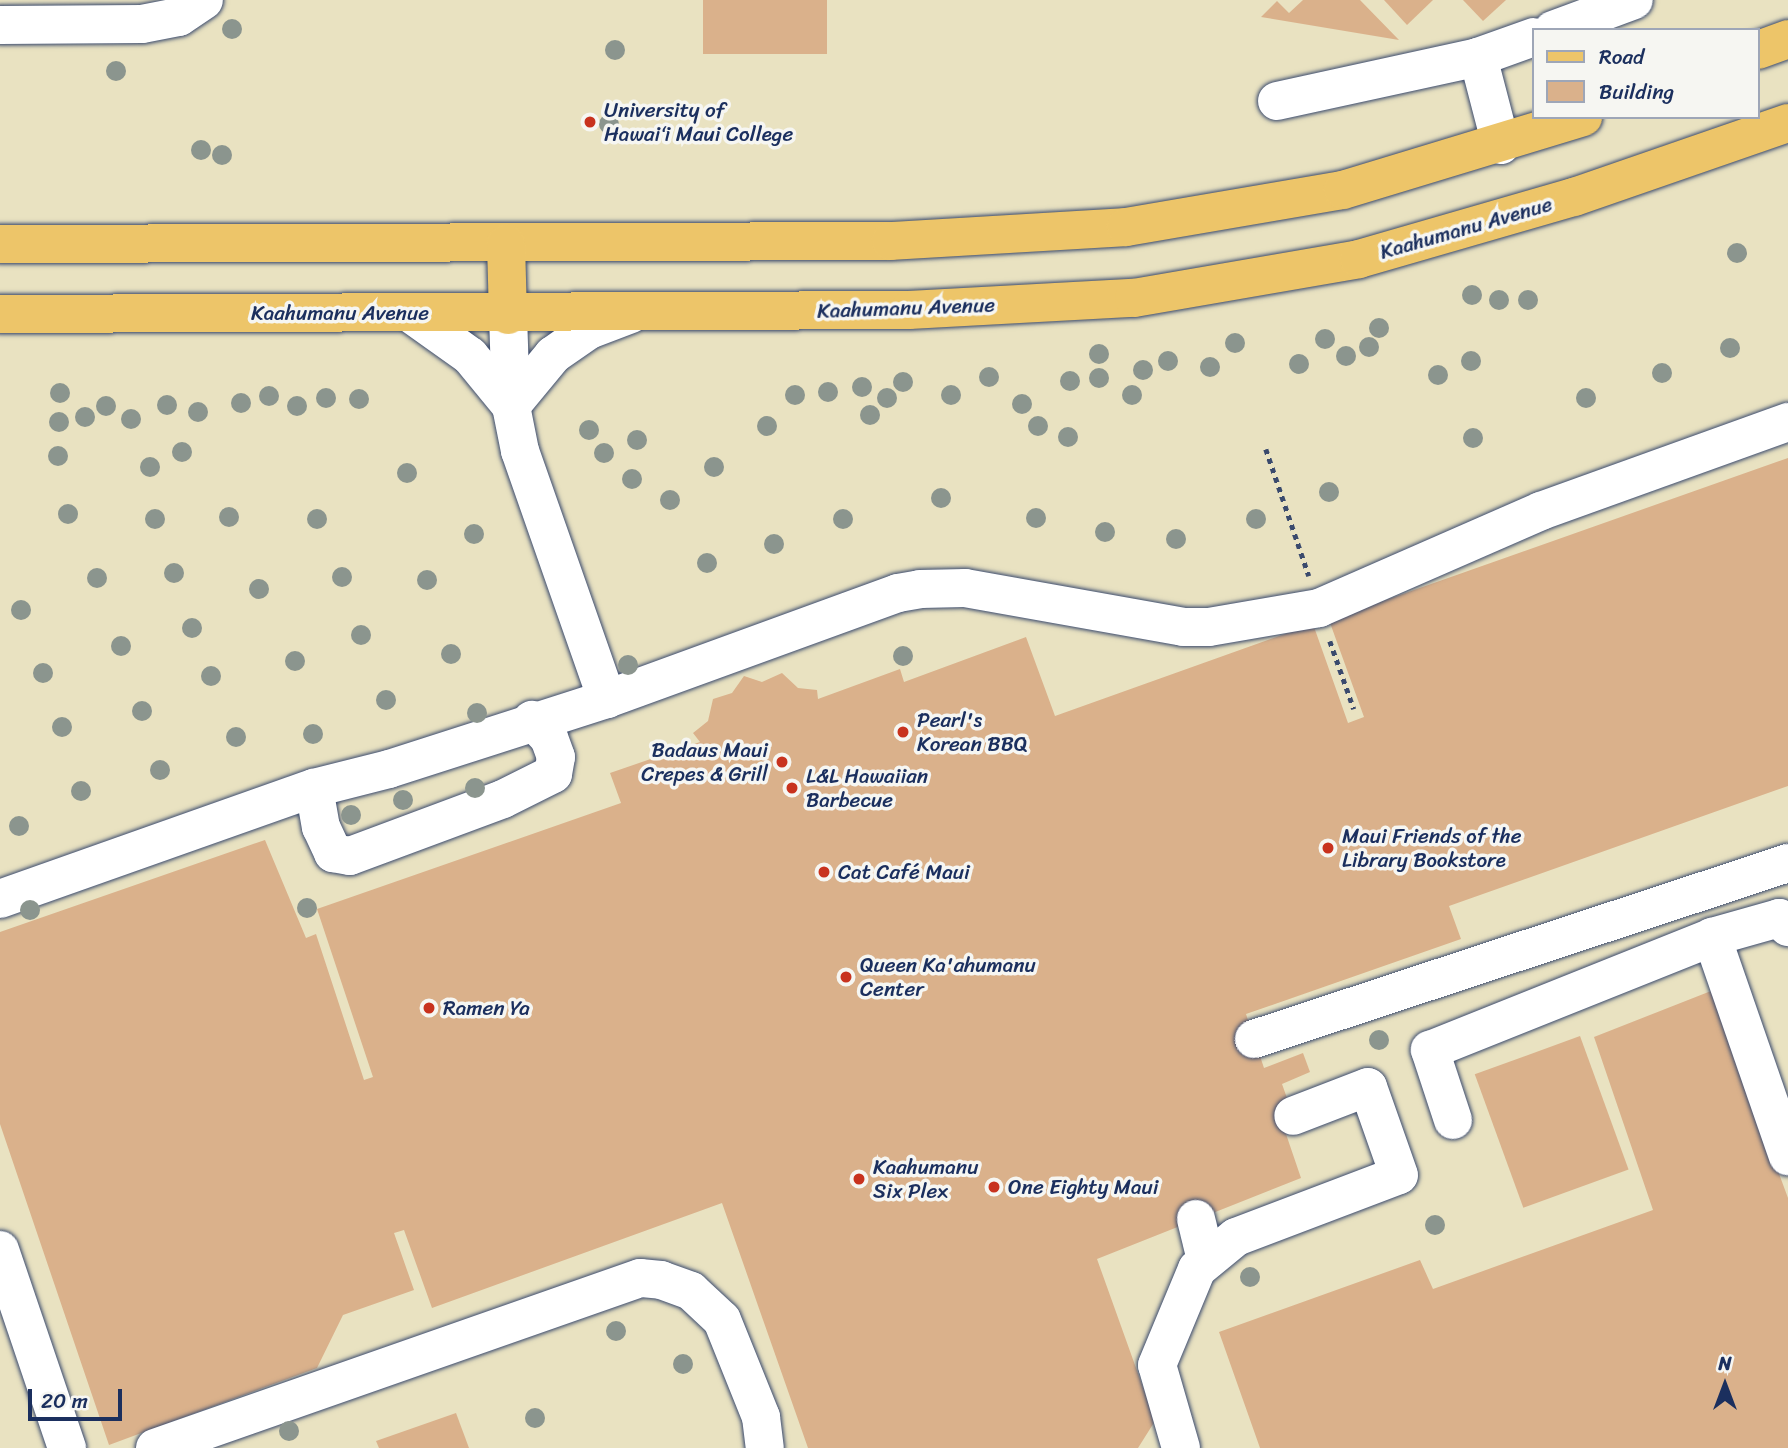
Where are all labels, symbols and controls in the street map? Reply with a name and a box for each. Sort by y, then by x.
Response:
legend [1532,28,1760,119]
text: Road [1599,38,1644,76]
text: Building [1599,73,1674,111]
place label: University of Hawai‘i Maui College [604,97,793,147]
marker: University of Hawai‘i Maui College [582,114,598,130]
street label: Kaahumanu Avenue [1377,191,1555,265]
street label: Kaahumanu Avenue [817,292,995,324]
street label: Kaahumanu Avenue [251,300,429,326]
place label: Pearl's Korean BBQ [917,707,1027,757]
marker: Pearl's Korean BBQ [895,724,911,740]
place label: Badaus Maui Crepes & Grill [641,737,768,787]
marker: Badaus Maui Crepes & Grill [774,754,790,770]
place label: L&L Hawaiian Barbecue [806,763,928,813]
marker: L&L Hawaiian Barbecue [784,780,800,796]
place label: Maui Friends of the Library Bookstore [1342,823,1523,873]
marker: Maui Friends of the Library Bookstore [1320,840,1336,856]
place label: Cat Café Maui [838,859,970,885]
marker: Cat Café Maui [816,864,832,880]
place label: Queen Ka'ahumanu Center [860,952,1036,1002]
marker: Queen Ka'ahumanu Center [838,969,854,985]
place label: Ramen Ya [443,995,530,1021]
marker: Ramen Ya [421,1000,437,1016]
place label: Kaahumanu Six Plex [873,1154,978,1204]
marker: Kaahumanu Six Plex [851,1171,867,1187]
place label: One Eighty Maui [1008,1174,1158,1200]
marker: One Eighty Maui [986,1179,1002,1195]
text: N [1718,1347,1732,1380]
north arrow [1690,1350,1760,1420]
scale bar [32,1374,126,1418]
text: 20 m [41,1382,88,1420]

